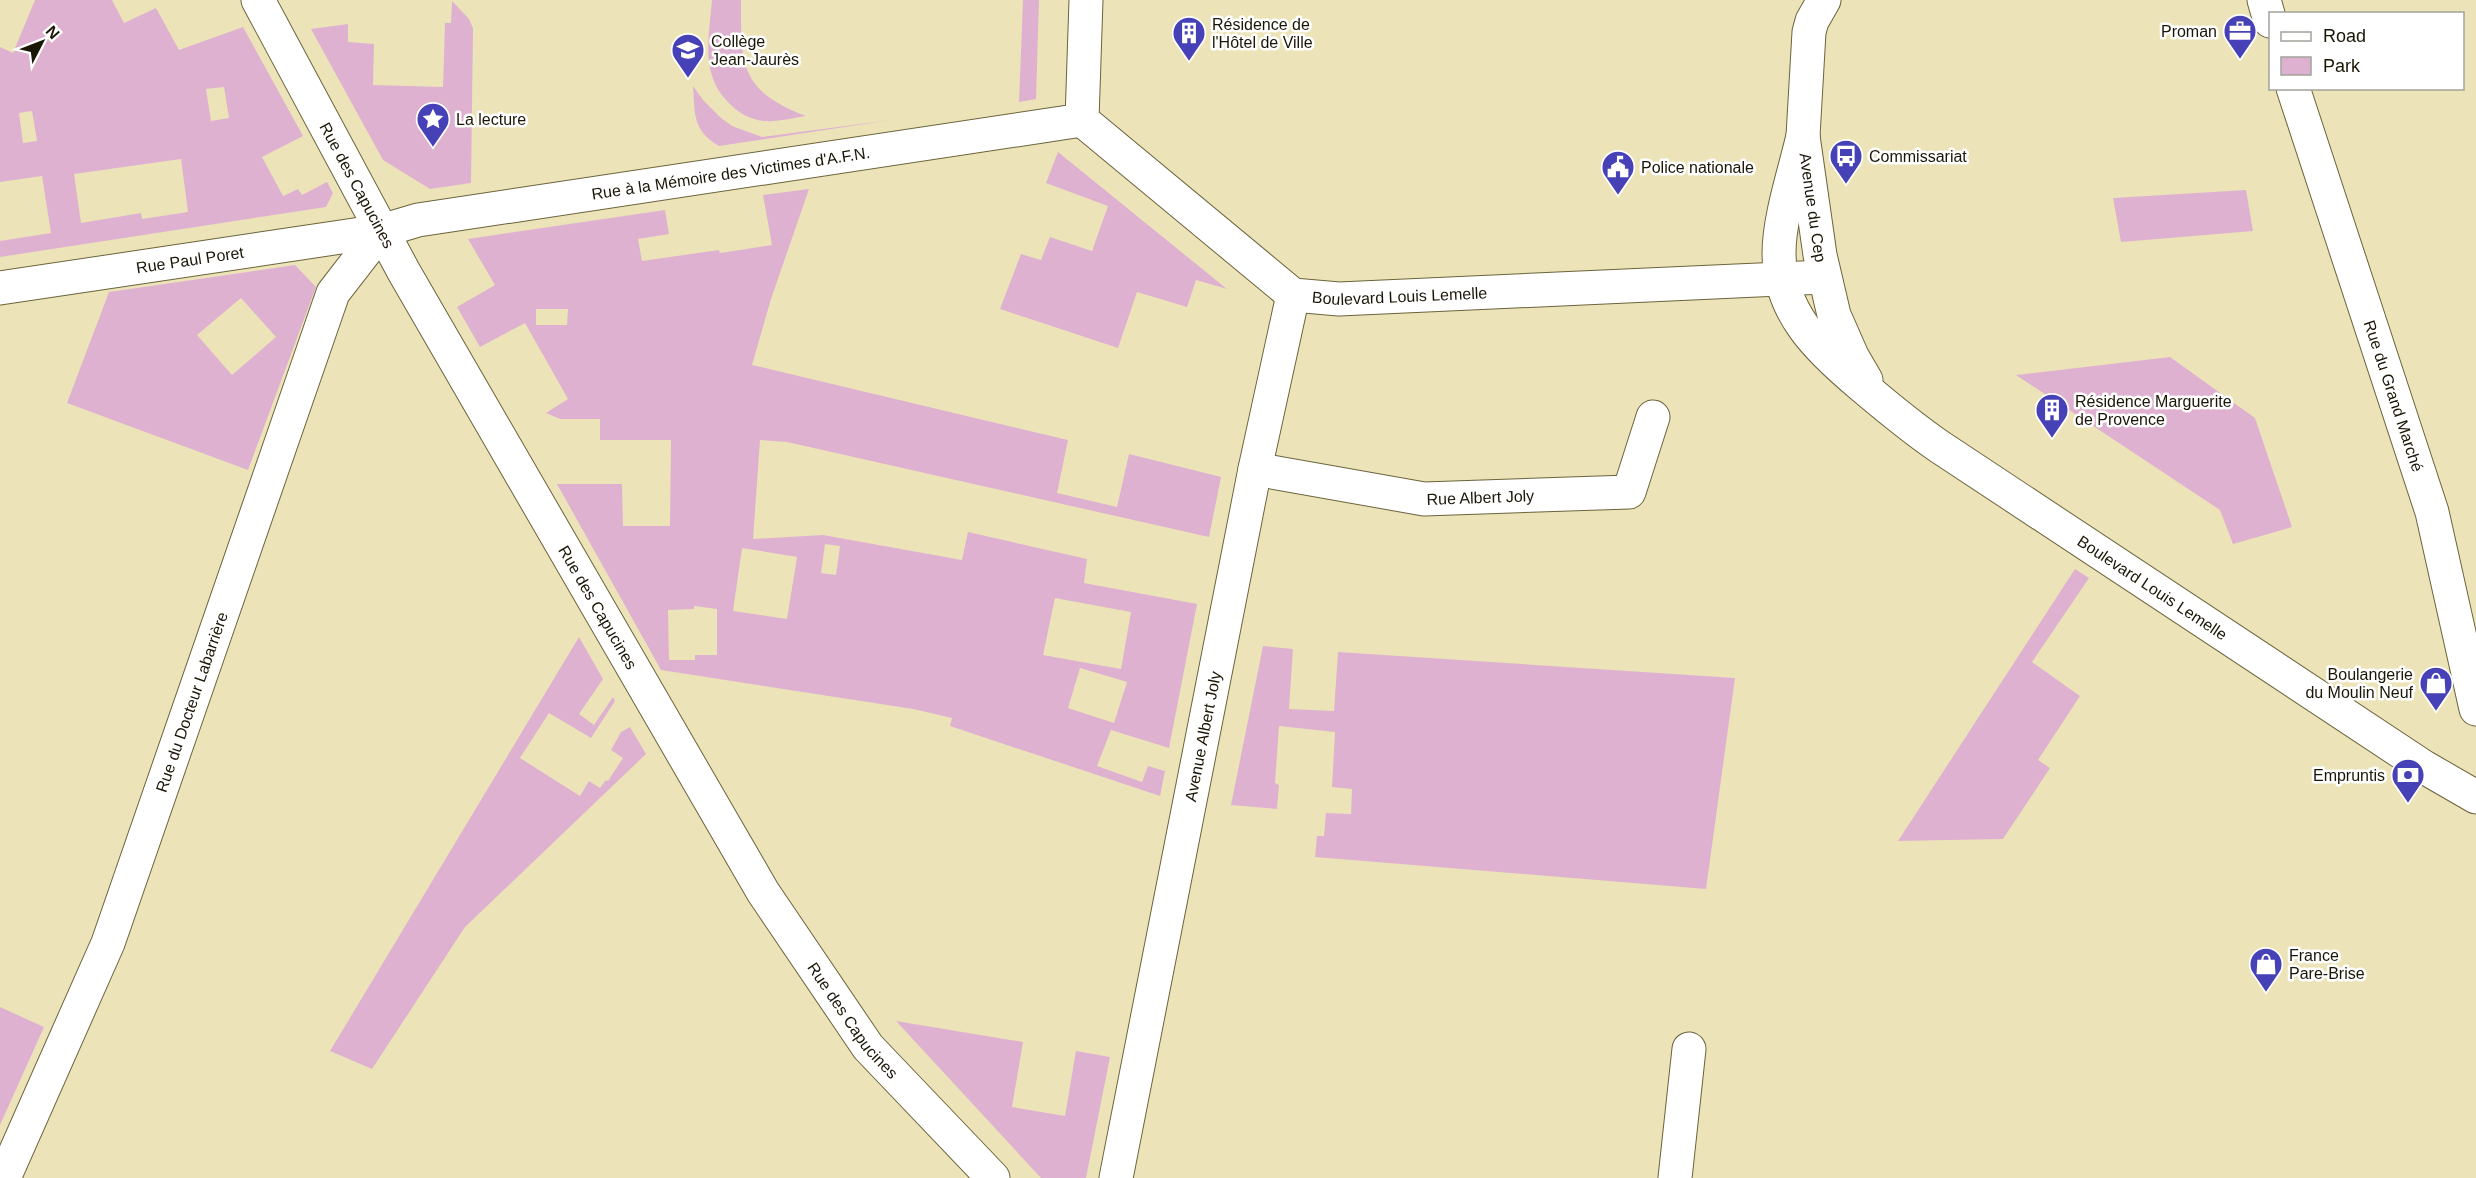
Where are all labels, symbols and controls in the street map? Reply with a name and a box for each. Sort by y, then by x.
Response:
north arrow [12,12,72,72]
legend [2269,12,2464,90]
office icon: Proman [2222,13,2258,60]
building icon: Résidence de l'Hôtel de Ville [1171,15,1207,62]
place label: Résidence de l'Hôtel de Ville [1212,16,1313,51]
text: N [43,22,63,42]
place label: Proman [2161,23,2217,40]
text: Road [2323,26,2366,46]
school or university icon: Collège Jean-Jaurès [670,32,706,79]
place label: Collège Jean-Jaurès [711,33,799,68]
text: Park [2323,56,2361,76]
place icon: La lecture [415,101,451,148]
place label: La lecture [456,111,526,128]
street label: Rue des Capucines [316,120,397,251]
bus stop icon: Commissariat [1828,138,1864,185]
street label: Rue à la Mémoire des Victimes d'A.F.N. [590,144,871,203]
place label: Commissariat [1869,148,1967,165]
public building icon: Police nationale [1600,149,1636,196]
street label: Avenue du Cep [1797,152,1829,264]
place label: Police nationale [1641,159,1754,176]
street label: Rue Paul Poret [135,244,245,277]
street label: Boulevard Louis Lemelle [1311,284,1488,308]
street label: Rue du Grand Marché [2361,318,2426,474]
building icon: Résidence Marguerite de Provence [2034,392,2070,439]
place label: Résidence Marguerite de Provence [2075,393,2232,428]
street label: Rue Albert Joly [1426,487,1534,508]
street label: Boulevard Louis Lemelle [2074,532,2230,643]
street label: Rue des Capucines [555,543,640,672]
street label: Rue du Docteur Labarrière [153,610,231,795]
shop icon: Boulangerie du Moulin Neuf [2418,665,2454,712]
place label: Boulangerie du Moulin Neuf [2305,666,2414,701]
street label: Avenue Albert Joly [1182,670,1224,803]
bank icon: Empruntis [2390,757,2426,804]
place label: Empruntis [2313,767,2385,784]
shop icon: France Pare-Brise [2248,946,2284,993]
place label: France Pare-Brise [2289,947,2365,982]
street label: Rue des Capucines [804,960,901,1082]

